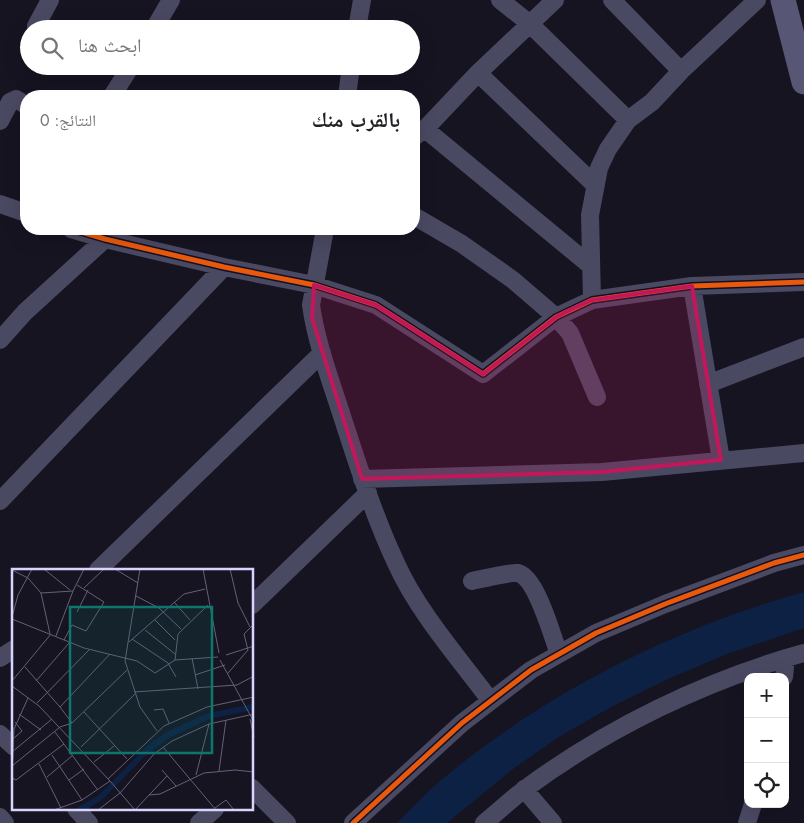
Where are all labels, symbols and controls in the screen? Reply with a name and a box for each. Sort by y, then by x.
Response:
search box [20,20,420,75]
text: ابحث هنا [78,32,142,59]
icon: search [38,34,66,62]
text: بالقرب منك [312,105,400,135]
text: النتائج: 0 [40,109,96,132]
inset map [12,569,254,810]
map controls [744,673,789,808]
button: + [744,673,789,718]
button: − [744,718,789,763]
button: locate [744,763,789,808]

